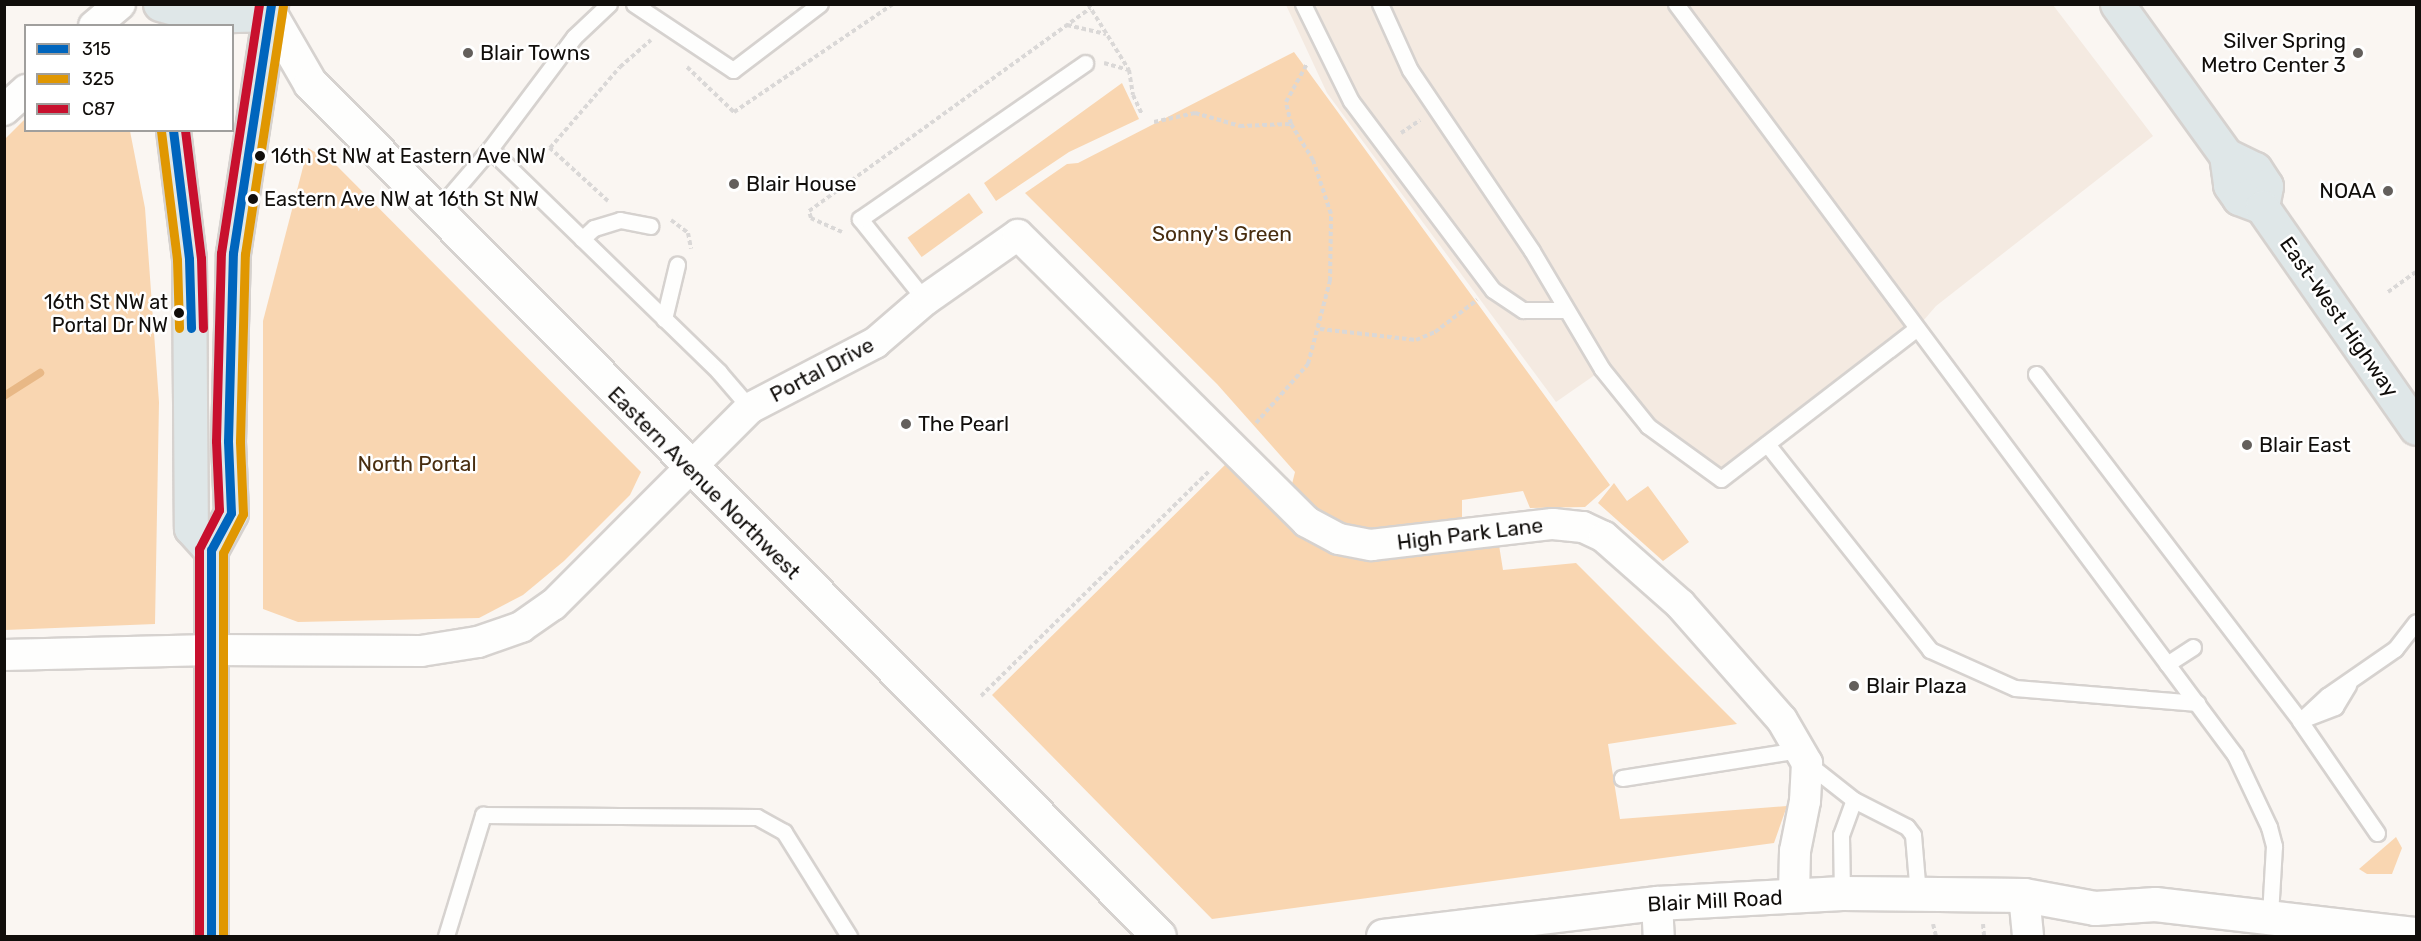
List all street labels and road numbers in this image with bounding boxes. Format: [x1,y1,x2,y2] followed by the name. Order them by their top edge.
[2274,232,2404,402] street label: East-West Highway
[766,332,878,408] street label: Portal Drive
[602,381,806,585] street label: Eastern Avenue Northwest
[1395,513,1545,555] street label: High Park Lane
[1647,885,1783,917] street label: Blair Mill Road

